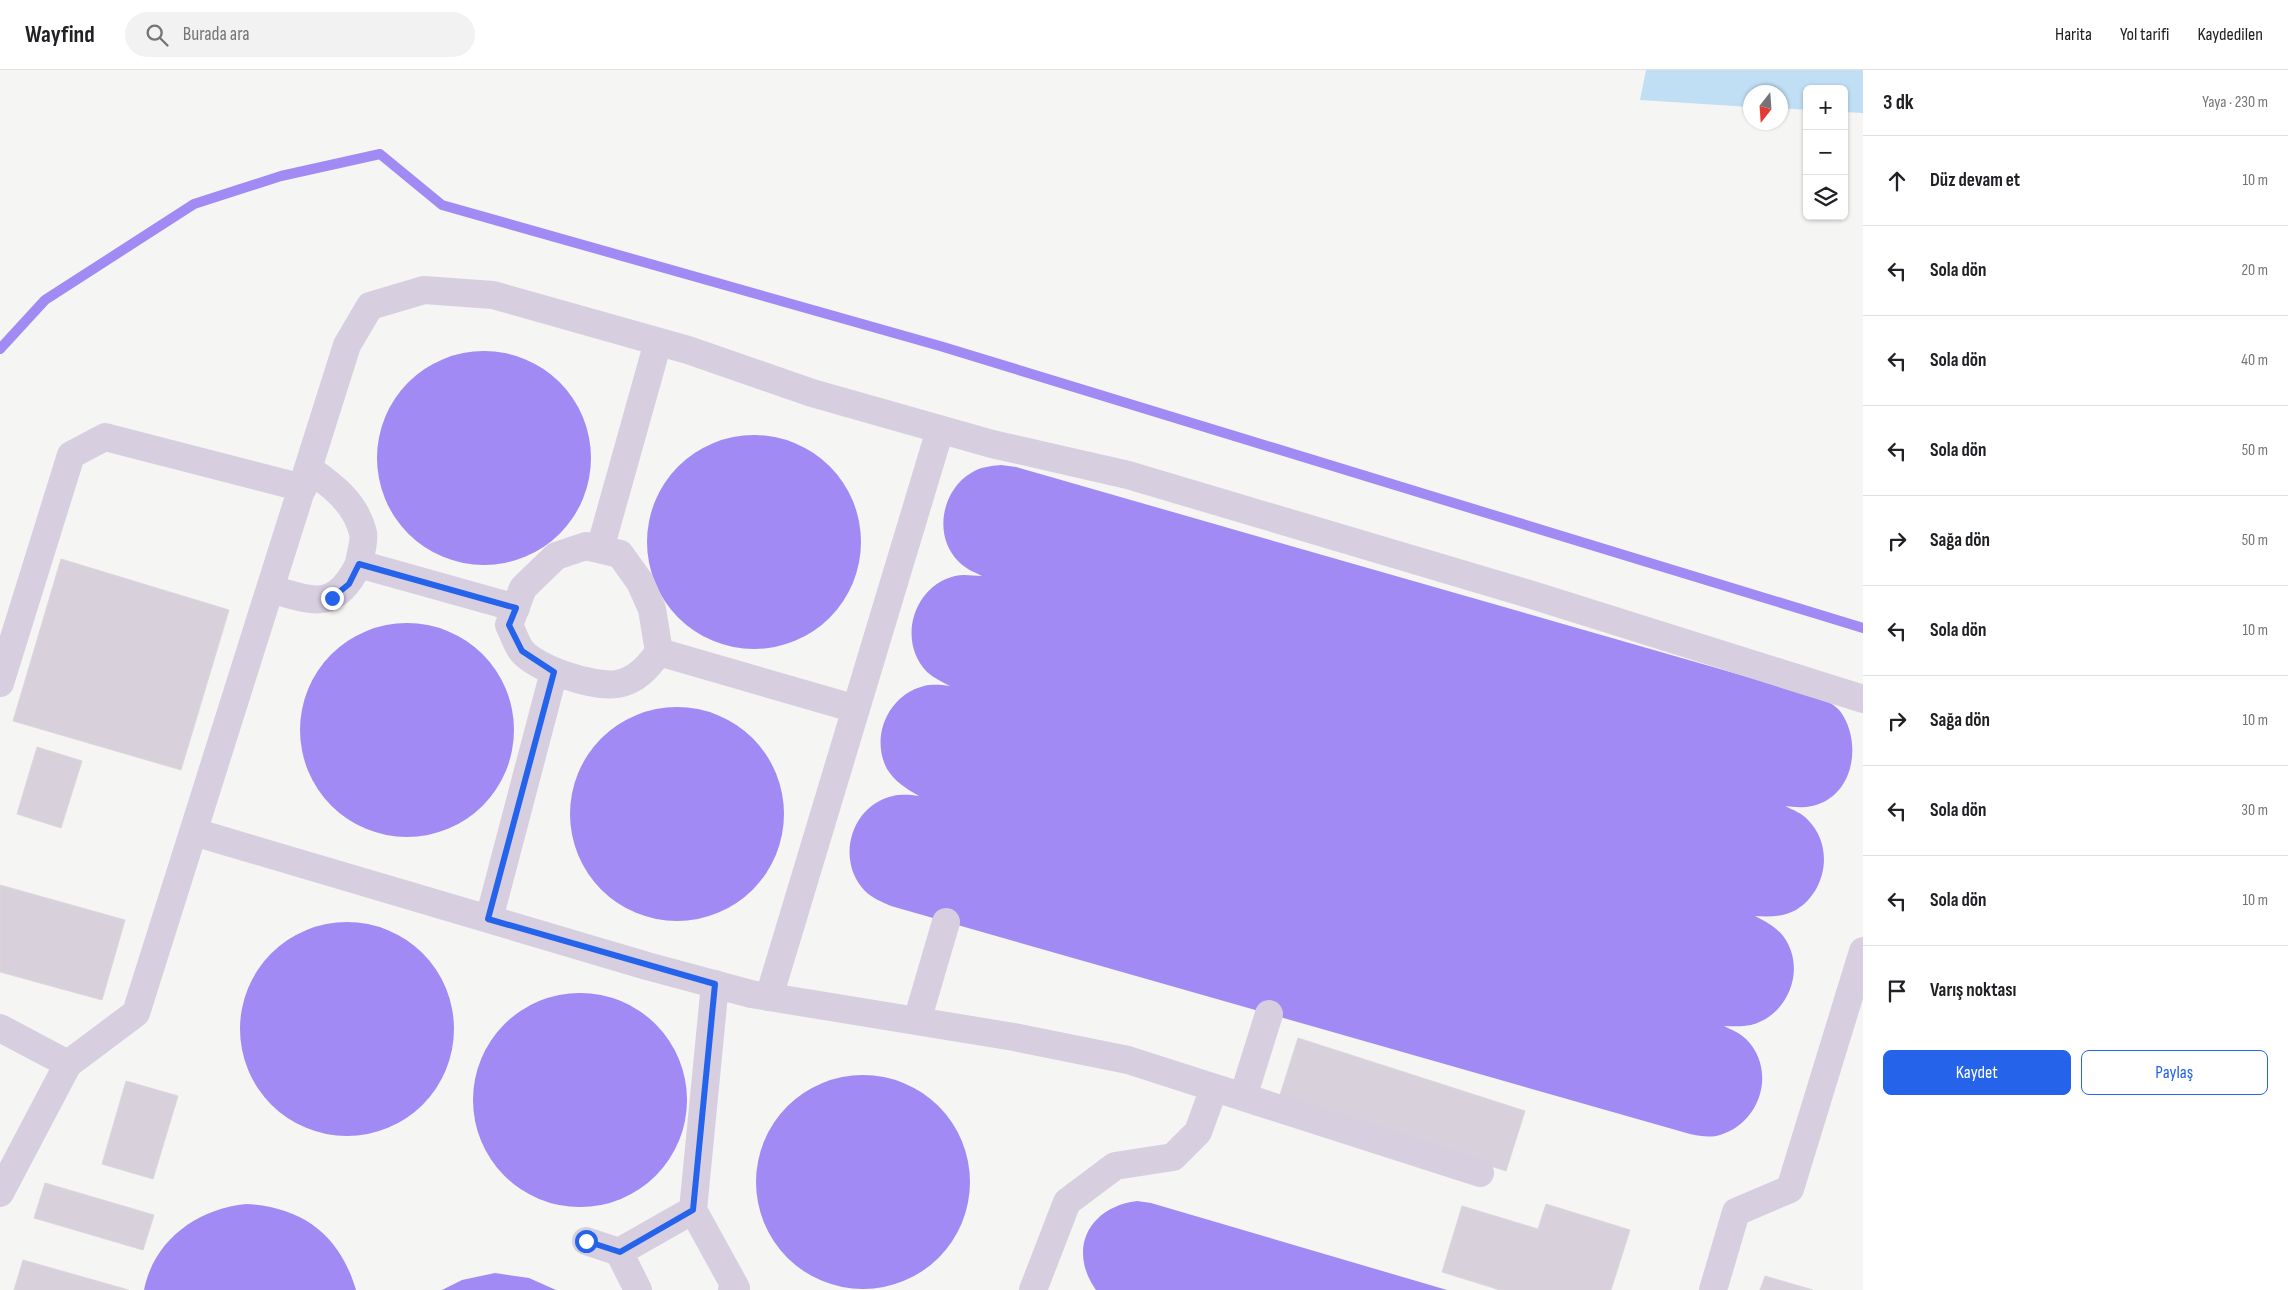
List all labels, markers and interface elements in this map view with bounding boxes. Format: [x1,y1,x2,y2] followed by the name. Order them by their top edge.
[125,12,475,57] search box
[25,20,95,49] text: Wayfind
[143,21,171,49] icon: search
[183,23,250,46] text: Burada ara
[2055,24,2092,45] text: Harita
[2120,24,2169,45] text: Yol tarifi
[2197,24,2263,45] text: Kaydedilen
[1743,85,1788,130] north arrow
[1803,85,1848,220] map controls
[1803,85,1848,130] button: +
[1883,90,1914,115] text: 3 dk
[2202,93,2268,112] text: Yaya · 230 m
[1803,130,1848,175] button: −
[1883,167,1911,195] icon: ahead
[1930,169,2020,192] text: Düz devam et
[2242,171,2268,190] text: 10 m
[1803,175,1848,220] button: layers
[1883,257,1911,285] icon: left
[1930,259,1986,282] text: Sola dön
[2241,261,2268,280] text: 20 m
[1883,347,1911,375] icon: left
[1930,349,1986,372] text: Sola dön
[2241,351,2268,370] text: 40 m
[1883,437,1911,465] icon: left
[1930,439,1986,462] text: Sola dön
[2242,441,2268,460] text: 50 m
[1883,527,1911,555] icon: right
[1930,529,1990,552] text: Sağa dön
[2242,531,2268,550] text: 50 m
[321,587,344,610] route end
[1883,617,1911,645] icon: left
[1930,619,1986,642] text: Sola dön
[2242,621,2268,640] text: 10 m
[1883,707,1911,735] icon: right
[1930,709,1990,732] text: Sağa dön
[2242,711,2268,730] text: 10 m
[1883,797,1911,825] icon: left
[1930,799,1986,822] text: Sola dön
[2241,801,2268,820] text: 30 m
[1883,887,1911,915] icon: left
[1930,889,1986,912] text: Sola dön
[2242,891,2268,910] text: 10 m
[1883,977,1911,1005] icon: arrive
[1930,979,2016,1002] text: Varış noktası
[1883,1050,2071,1095] button: Kaydet
[2081,1050,2268,1095] button: Paylaş
[575,1230,598,1253] route start

